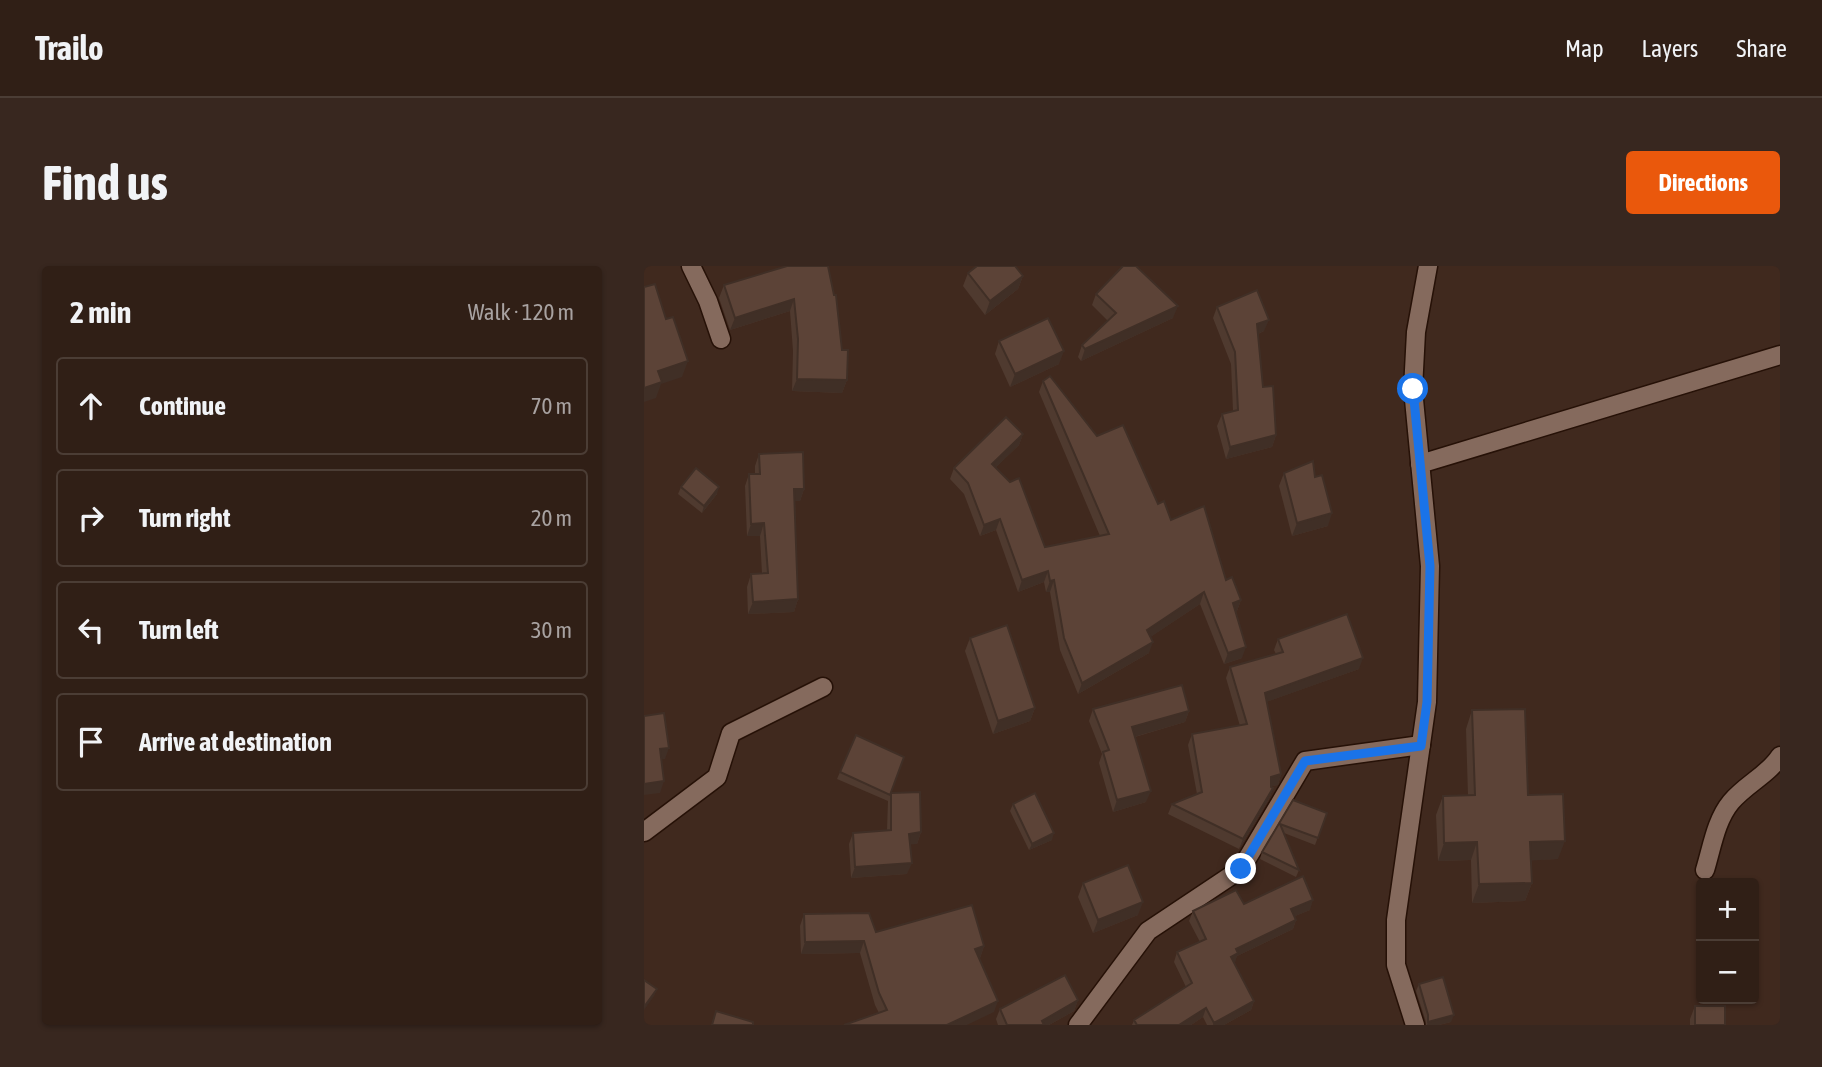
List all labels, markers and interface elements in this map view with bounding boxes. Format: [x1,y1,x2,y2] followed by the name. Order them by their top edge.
[35,29,103,67] text: Trailo
[1565,35,1604,62] text: Map
[1642,35,1698,62] text: Layers
[1736,35,1787,62] text: Share
[1626,151,1780,214] button: Directions
[42,154,168,210] text: Find us
[70,295,131,329] text: 2 min
[468,299,574,325] text: Walk · 120 m
[1397,373,1428,404] route start
[72,387,110,425] icon: ahead
[139,391,226,421] text: Continue
[531,393,572,419] text: 70 m
[72,499,110,537] icon: right
[139,503,230,533] text: Turn right
[531,505,572,531] text: 20 m
[72,611,110,649] icon: left
[139,615,219,645] text: Turn left
[531,617,572,643] text: 30 m
[72,723,110,761] icon: arrive
[139,727,332,757] text: Arrive at destination
[1225,853,1256,884] route end
[1696,878,1759,1004] map controls
[1696,878,1759,941] button: +
[1696,941,1759,1004] button: −

